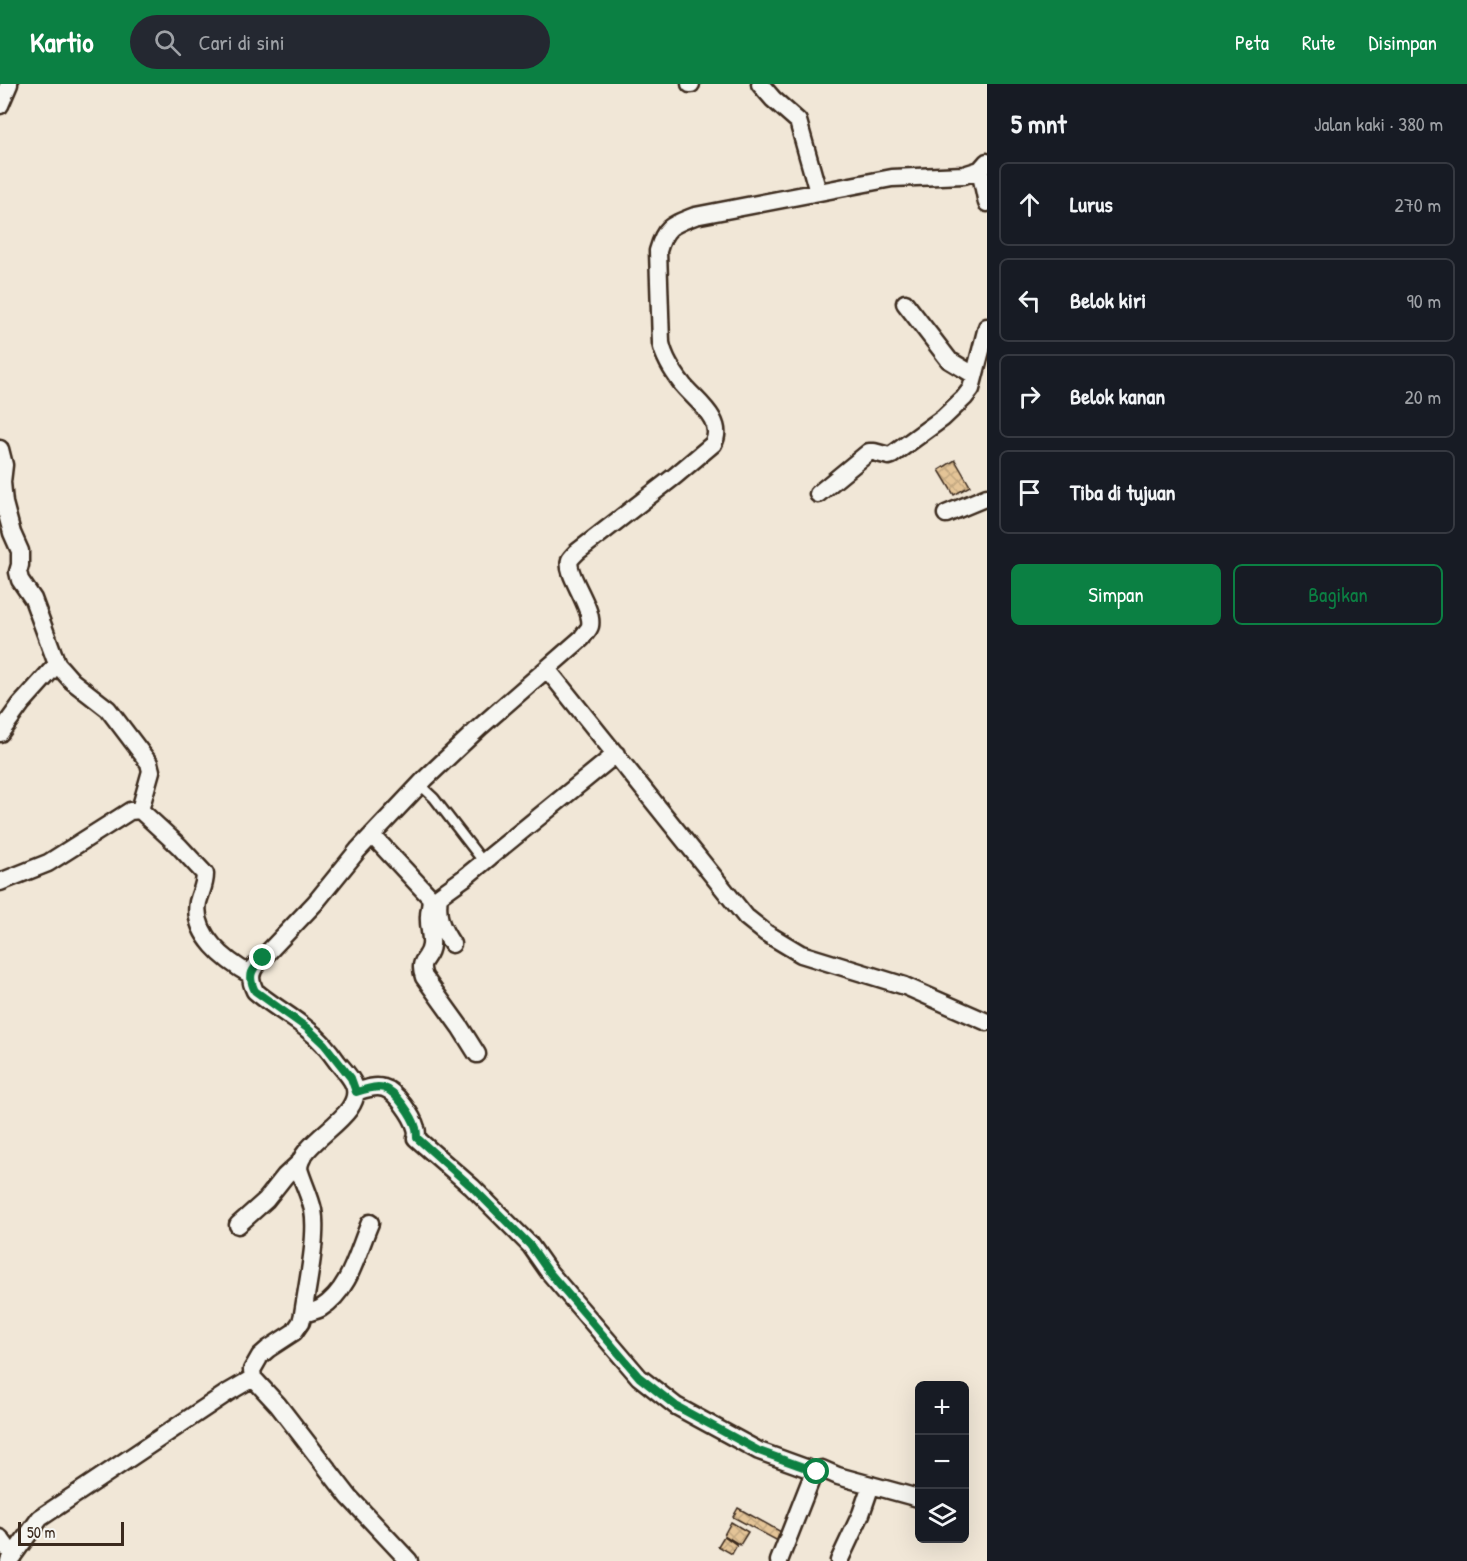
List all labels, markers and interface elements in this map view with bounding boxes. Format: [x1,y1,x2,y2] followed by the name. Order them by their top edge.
[130,15,550,69] search box
[30,23,94,61] text: Kartio
[151,26,184,59] icon: search
[199,27,285,57] text: Cari di sini
[1235,28,1269,57] text: Peta
[1302,28,1336,57] text: Rute
[1369,28,1437,57] text: Disimpan
[1011,106,1066,141] text: 5 mnt
[1314,110,1443,137] text: Jalan kaki · 380 m
[1013,188,1046,221] icon: ahead
[1070,189,1113,219] text: Lurus
[1395,191,1441,218] text: 270 m
[1013,284,1046,317] icon: left
[1070,285,1146,315] text: Belok kiri
[1407,287,1441,314] text: 90 m
[1013,380,1046,413] icon: right
[1070,381,1165,411] text: Belok kanan
[1404,383,1441,410] text: 20 m
[1013,476,1046,509] icon: arrive
[1070,477,1175,507] text: Tiba di tujuan
[1011,564,1221,625] button: Simpan
[1233,564,1443,625] button: Bagikan
[249,944,275,970] route end
[915,1381,969,1543] map controls
[915,1381,969,1435] button: +
[915,1435,969,1489] button: −
[803,1458,829,1484] route start
[915,1489,969,1543] button: layers
[18,1519,124,1546] scale bar
[27,1521,56,1543] text: 50 m

